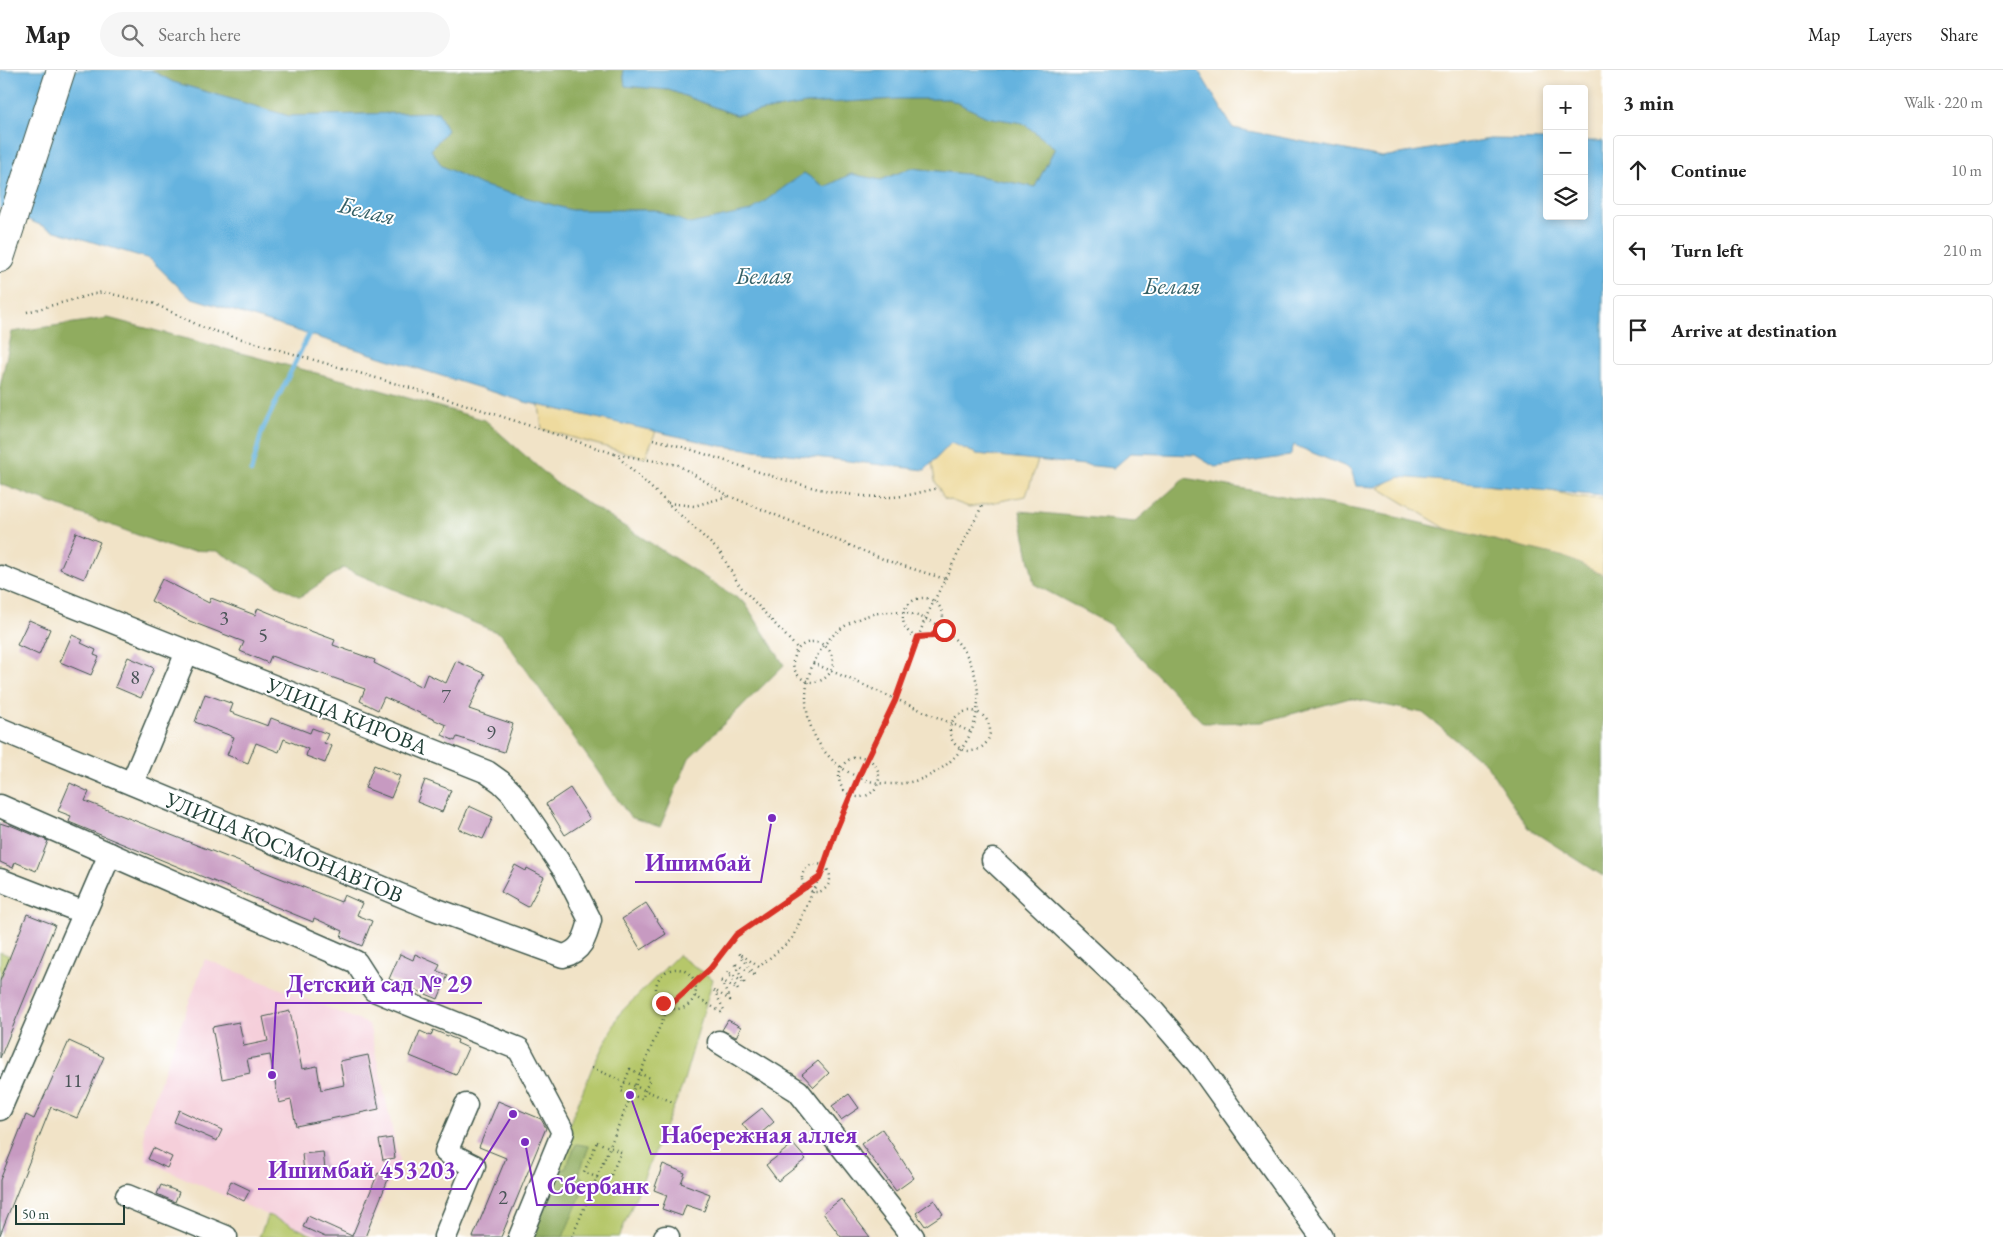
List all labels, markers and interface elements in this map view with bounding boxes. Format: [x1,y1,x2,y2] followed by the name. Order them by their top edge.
[100,12,450,57] search box
[25,19,70,50] text: Map
[118,21,146,49] icon: search
[158,22,241,47] text: Search here
[1808,23,1840,46] text: Map
[1868,23,1912,46] text: Layers
[1940,23,1978,46] text: Share
[1543,85,1588,220] map controls
[1543,85,1588,130] button: +
[1623,89,1674,116] text: 3 min
[1904,92,1983,113] text: Walk · 220 m
[1543,130,1588,175] button: −
[1624,156,1652,184] icon: ahead
[1671,158,1746,183] text: Continue
[1951,160,1982,181] text: 10 m
[1543,175,1588,220] button: layers
[335,188,398,232] water label: Белая
[1624,236,1652,264] icon: left
[1671,238,1743,263] text: Turn left
[1943,240,1982,261] text: 210 m
[734,259,793,291] water label: Белая
[1142,270,1201,301] water label: Белая
[1624,316,1652,344] icon: arrive
[1671,318,1837,343] text: Arrive at destination
[219,605,229,631] house number: 3
[933,619,956,642] route start
[258,622,268,648] house number: 5
[130,664,140,690] house number: 8
[261,670,433,762] street label: УЛИЦА КИРОВА
[441,683,451,709] house number: 7
[486,719,496,745] house number: 9
[160,784,408,909] street label: УЛИЦА КОСМОНАВТОВ
[635,843,761,882] callout: Ишимбай
[645,847,751,878] text: Ишимбай
[276,964,482,1003] callout: Детский сад № 29
[286,968,472,999] text: Детский сад № 29
[652,992,675,1015] route end
[63,1067,83,1093] house number: 11
[651,1115,867,1154] callout: Набережная аллея
[661,1119,857,1150] text: Набережная аллея
[258,1150,466,1189] callout: Ишимбай 453203
[268,1154,456,1185] text: Ишимбай 453203
[537,1166,659,1205] callout: Сбербанк
[547,1170,650,1201] text: Сбербанк
[498,1184,508,1210] house number: 2
[15,1202,125,1225] scale bar
[22,1205,49,1223] text: 50 m

